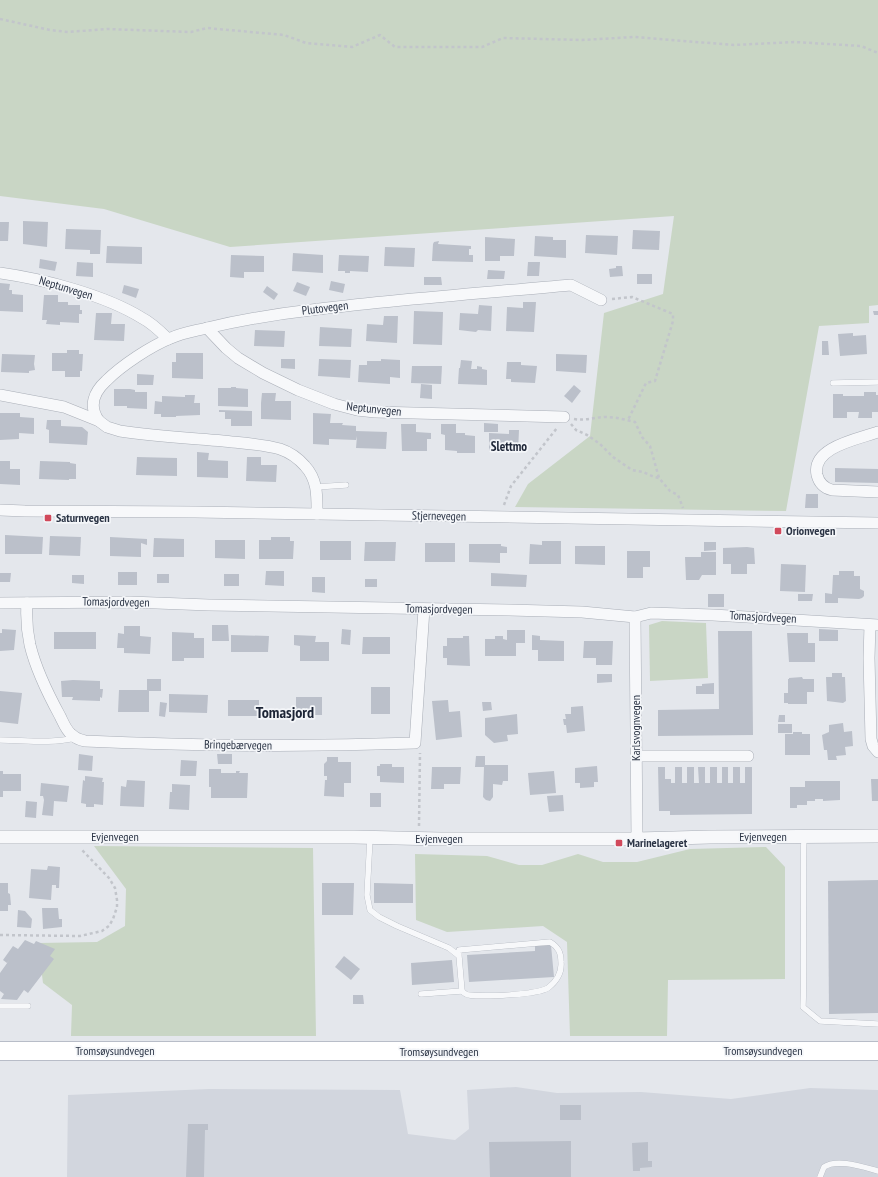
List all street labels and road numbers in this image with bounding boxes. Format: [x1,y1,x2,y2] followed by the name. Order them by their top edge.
[37,272,95,303] street label: Neptunvegen
[301,297,349,318] street label: Plutovegen
[346,398,402,419] street label: Neptunvegen
[412,508,466,523] street label: Stjernevegen
[82,593,150,610] street label: Tomasjordvegen
[405,600,473,617] street label: Tomasjordvegen
[729,607,797,626] street label: Tomasjordvegen
[628,695,643,761] street label: Karlsvognvegen
[204,736,272,753] street label: Bringebærvegen
[91,829,139,844] street label: Evjenvegen
[739,829,787,844] street label: Evjenvegen
[415,831,463,846] street label: Evjenvegen
[76,1043,154,1058] street label: Tromsøysundvegen
[724,1043,802,1058] street label: Tromsøysundvegen
[400,1044,478,1059] street label: Tromsøysundvegen

